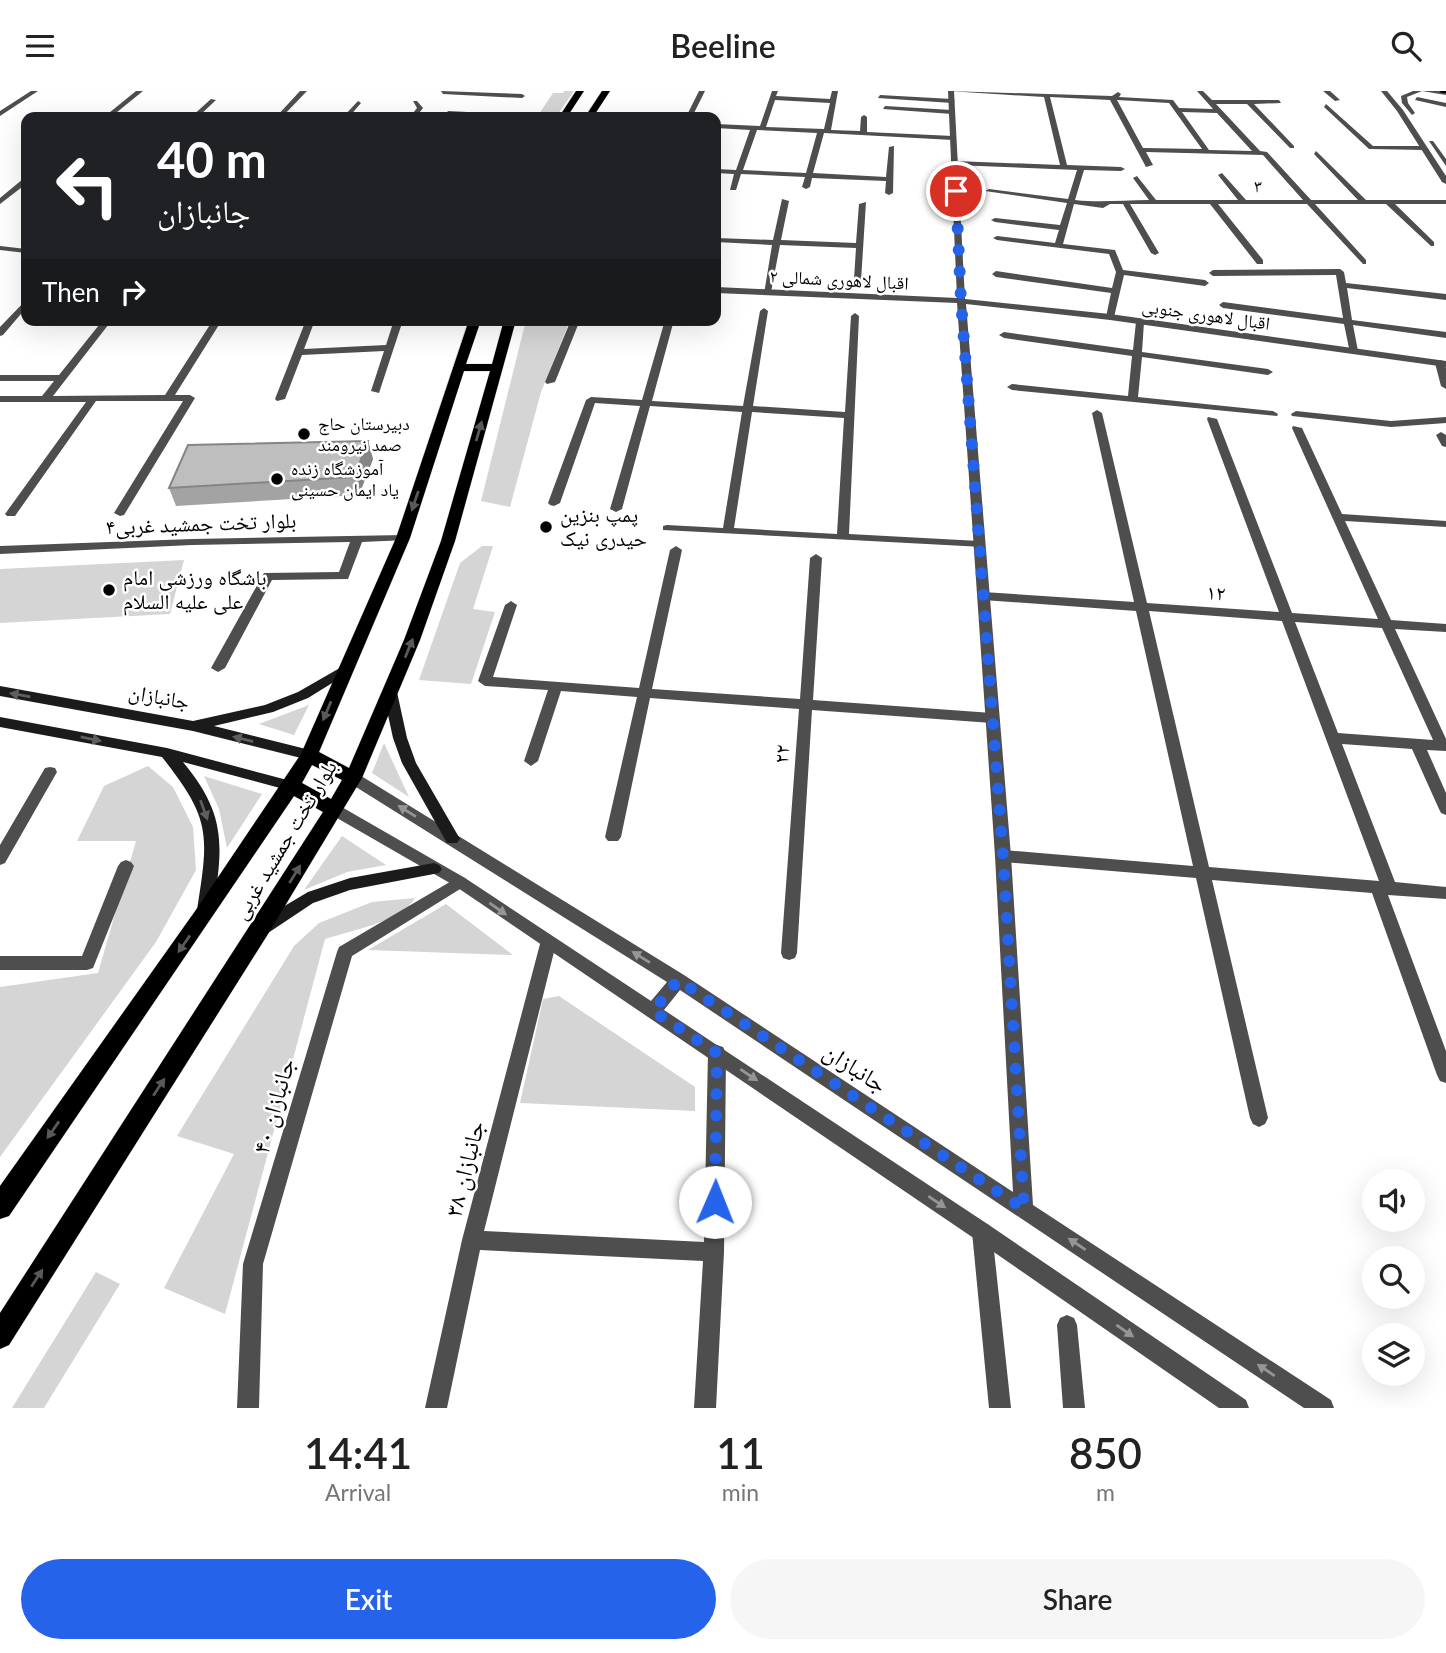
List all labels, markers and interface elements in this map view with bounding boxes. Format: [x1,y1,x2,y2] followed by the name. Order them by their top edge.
[670,26,776,65] text: Beeline
[21,27,59,65] icon: menu
[1387,27,1425,65] icon: search
[157,130,267,188] text: 40 m
[42,140,133,231] icon: left
[926,161,986,221] pin
[937,172,975,210] icon: arrive
[1254,174,1262,196] street label: ۳
[157,191,250,230] text: جانبازان
[769,264,909,295] street label: اقبال لاهوری شمالی ۲
[114,273,152,311] icon: right
[42,276,100,308] text: Then
[1141,294,1272,335] street label: اقبال لاهوری جنوبی
[318,412,410,455] place label: دبیرستان حاج صمد نیرومند
[474,420,485,442] one-way arrow
[296,426,312,442] marker: دبیرستان حاج صمد نیرومند
[291,457,399,501] place label: آموزشگاه زنده یاد ایمان حسینی
[269,471,285,487] marker: آموزشگاه زنده یاد ایمان حسینی
[409,491,420,512] one-way arrow
[560,501,647,551] place label: پمپ بنزین حیدری نیک
[105,507,297,540] street label: بلوار تخت جمشید غربی۴
[538,519,554,535] marker: پمپ بنزین حیدری نیک
[123,564,267,616] place label: باشگاه ورزشی امام علی علیه السلام
[1206,578,1226,605] street label: ۱۲
[101,582,117,598] marker: باشگاه ورزشی امام علی علیه السلام
[403,637,414,658] one-way arrow
[127,678,192,714] street label: جانبازان
[9,689,31,700] one-way arrow
[322,701,333,722] one-way arrow
[232,733,254,744] one-way arrow
[80,734,102,745] one-way arrow
[767,744,794,764] street label: ۲۲
[226,755,343,924] street label: بلوار تخت جمشید غربی
[199,799,210,820] one-way arrow
[397,804,416,817] one-way arrow
[288,865,301,884] one-way arrow
[489,902,507,916] one-way arrow
[177,935,191,953] one-way arrow
[632,951,651,964] one-way arrow
[818,1036,893,1099] street label: جانبازان
[245,1055,301,1157] street label: ۴۰ جانبازان
[739,1068,759,1081] one-way arrow
[153,1077,166,1097] one-way arrow
[438,1118,490,1220] street label: ۳۸ جانبازان
[46,1121,60,1139] one-way arrow
[678,1165,752,1239] position arrow
[1362,1169,1425,1386] map controls
[1362,1169,1425,1232] button: sound
[928,1195,947,1208] one-way arrow
[1067,1238,1086,1251] one-way arrow
[1362,1246,1425,1309] button: search
[30,1269,43,1288] one-way arrow
[1362,1323,1425,1386] button: layers
[1116,1324,1134,1338] one-way arrow
[1257,1363,1275,1377] one-way arrow
[304,1428,412,1478] text: 14:41
[716,1428,765,1478] text: 11
[1069,1428,1142,1478] text: 850
[325,1478,391,1506] text: Arrival
[722,1478,759,1506] text: min
[1096,1478,1115,1506] text: m
[21,1559,716,1639] button: Exit
[730,1559,1425,1639] button: Share

